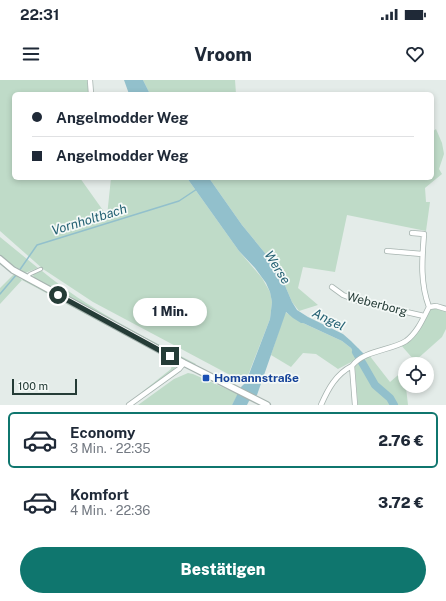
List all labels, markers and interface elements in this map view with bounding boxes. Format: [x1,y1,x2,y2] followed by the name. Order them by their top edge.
[20,6,60,23] text: 22:31
[20,43,42,65] icon: menu
[404,43,426,65] icon: heart
[194,44,252,65] text: Vroom
[56,109,188,126] text: Angelmodder Weg
[56,147,188,164] text: Angelmodder Weg
[50,201,129,238] water label: Vornholtbach
[262,248,294,287] water label: Werse
[49,286,67,304] route start
[345,289,409,319] street label: Weberborg
[133,298,207,326] callout: 1 Min.
[152,304,188,319] text: 1 Min.
[310,305,348,334] water label: Angel
[161,347,179,365] route end
[398,357,434,393] map controls
[398,357,434,393] button: locate
[214,371,299,385] place label: Homannstraße
[201,373,211,383] marker: Homannstraße
[12,377,77,396] scale bar
[18,380,48,392] text: 100 m
[22,422,58,458] icon: car
[70,424,135,441] text: Economy
[378,432,424,449] text: 2.76 €
[70,441,151,456] text: 3 Min. · 22:35
[22,484,58,520] icon: car
[70,486,129,503] text: Komfort
[378,494,424,511] text: 3.72 €
[70,503,150,518] text: 4 Min. · 22:36
[20,547,426,593] button: Bestätigen

